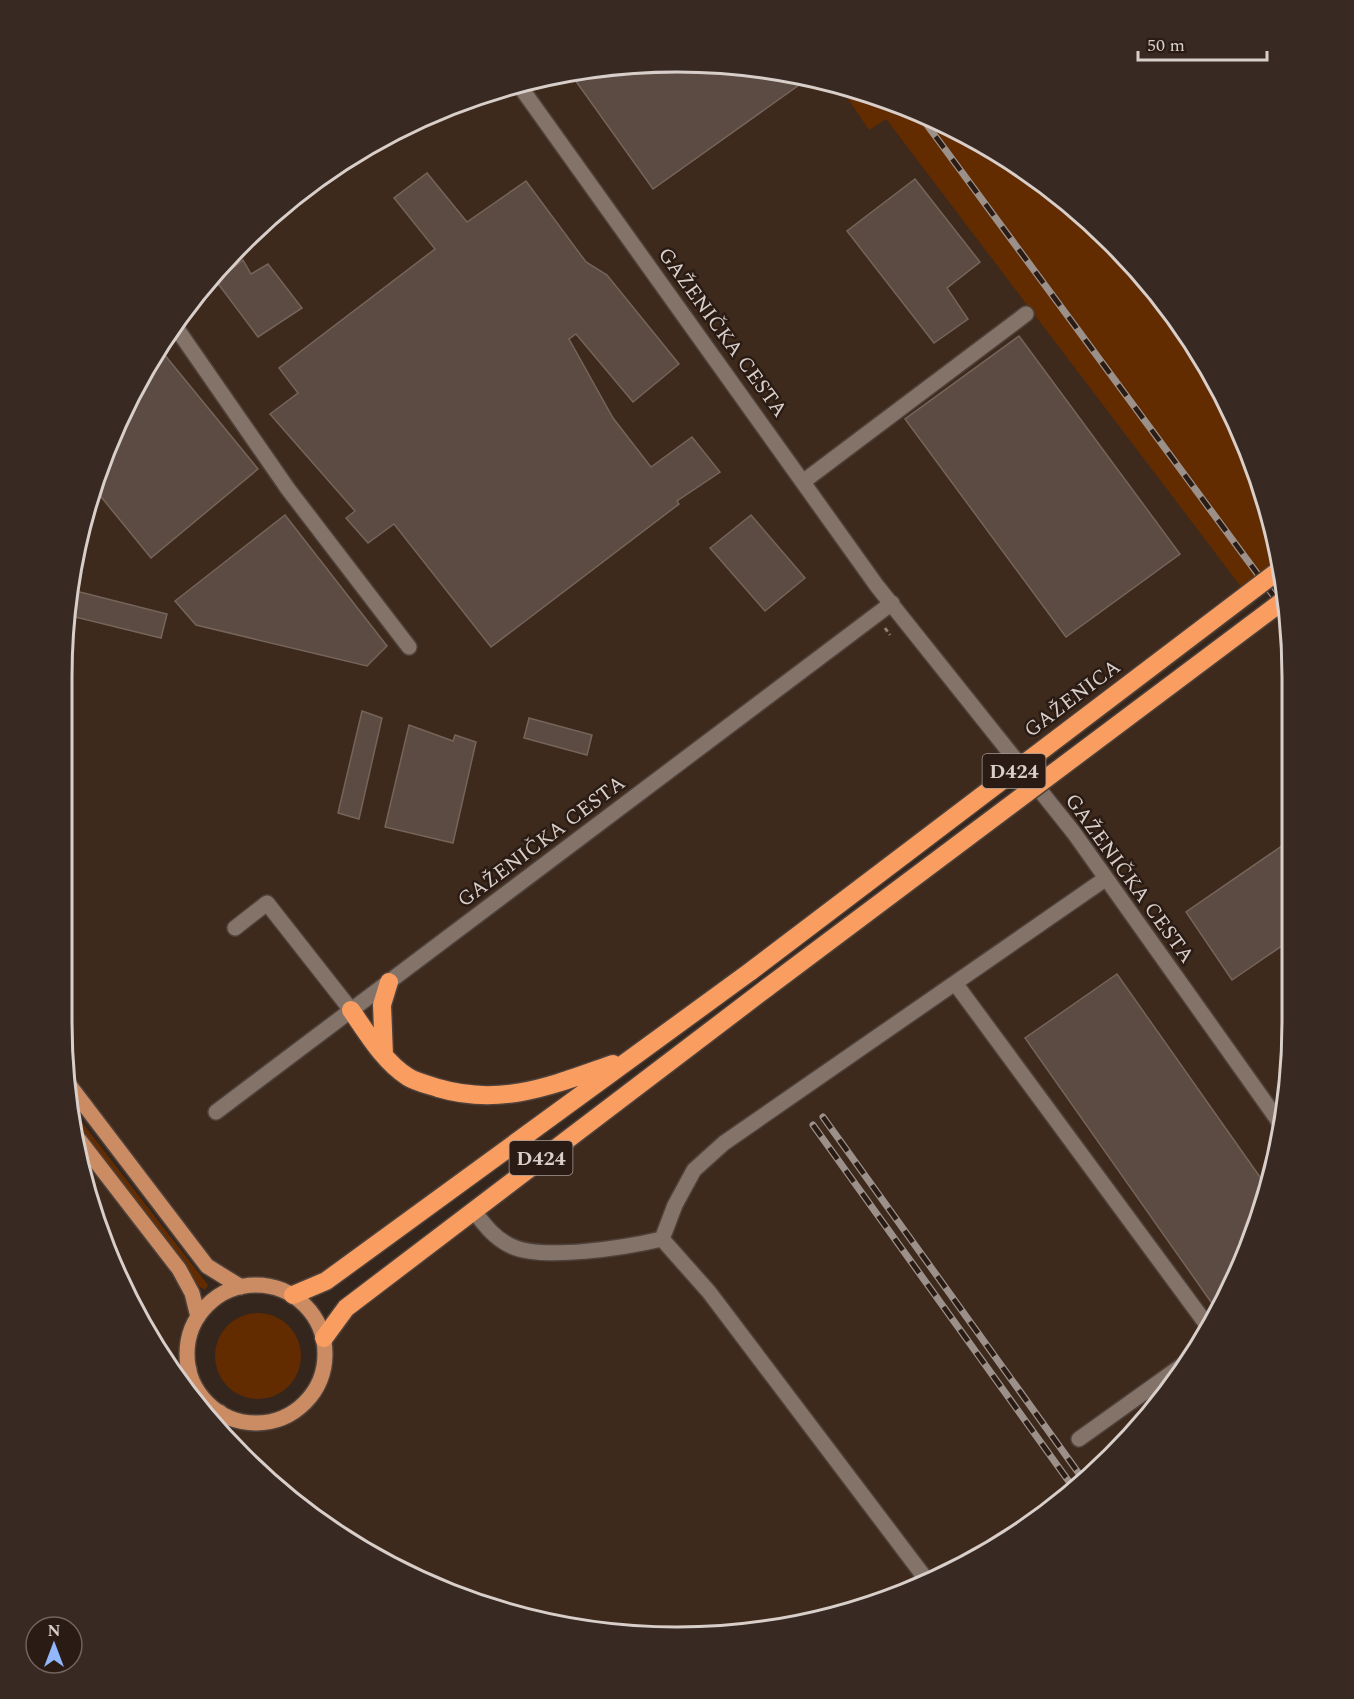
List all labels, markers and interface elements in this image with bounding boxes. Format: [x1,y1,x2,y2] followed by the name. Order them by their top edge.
[1138,24,1267,62] scale bar
[1147,32,1185,59] text: 50 m
[649,241,795,425] street label: GAŽENIČKA CESTA
[1017,652,1128,746] street label: GAŽENICA
[982,754,1046,788] road number: D424
[451,768,633,916] street label: GAŽENIČKA CESTA
[1056,787,1202,971] street label: GAŽENIČKA CESTA
[510,1141,572,1175] road number: D424
[24,1615,84,1675] north arrow
[47,1619,61,1643] text: N

